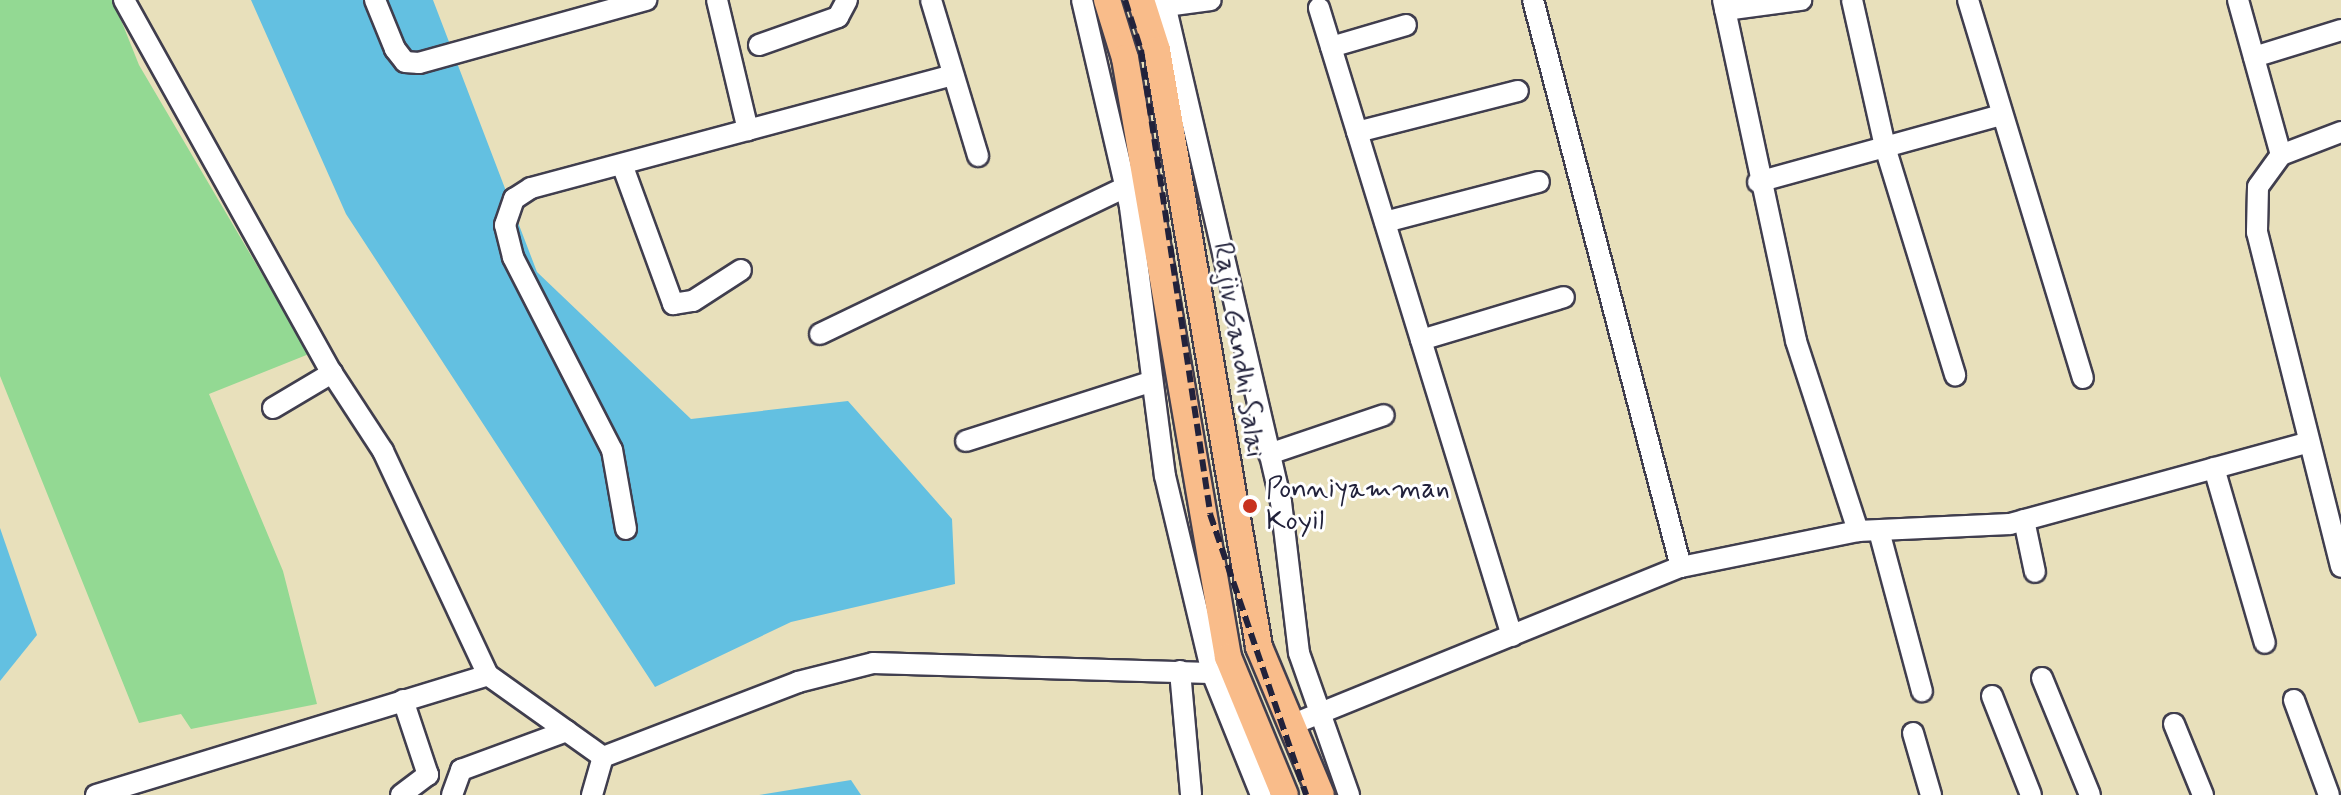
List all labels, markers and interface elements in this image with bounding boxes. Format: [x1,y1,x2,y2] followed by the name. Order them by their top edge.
[1205,241,1271,459] street label: Rajiv Gandhi Salai
[1266,473,1450,539] place label: Ponniyamman Koyil
[1241,497,1259,515] marker: Ponniyamman Koyil

